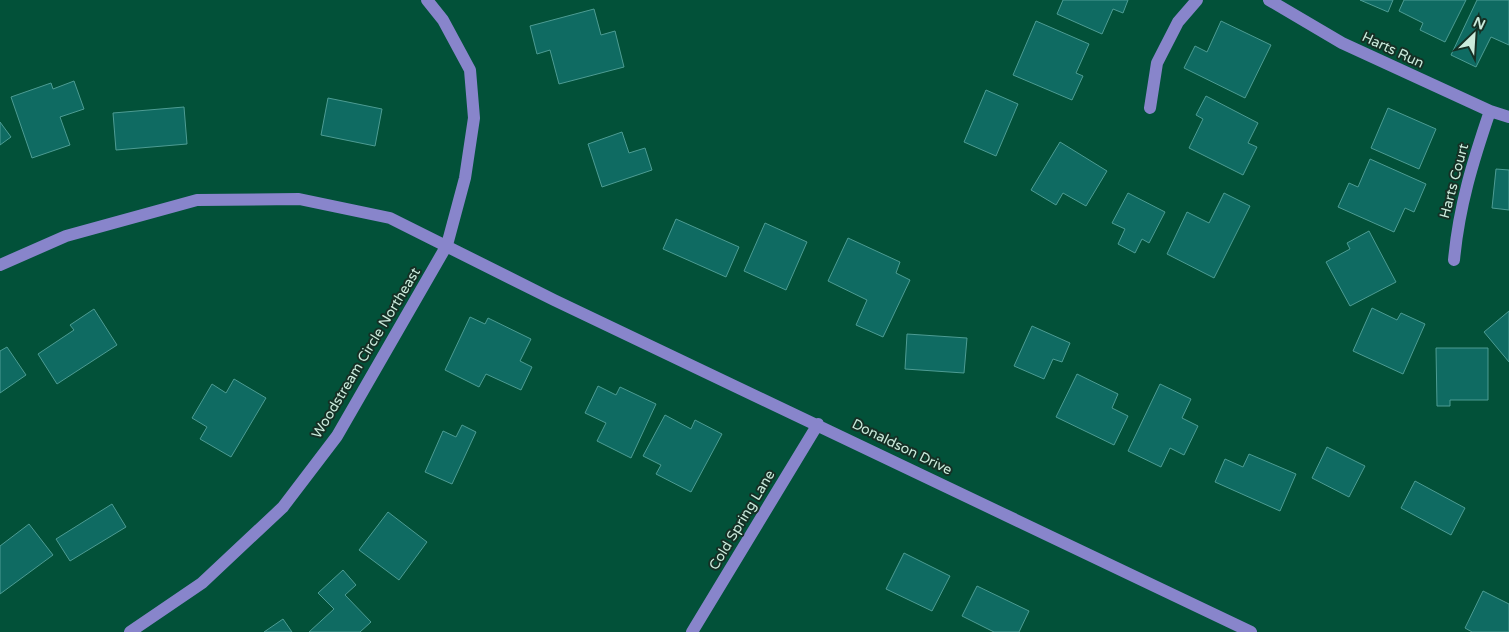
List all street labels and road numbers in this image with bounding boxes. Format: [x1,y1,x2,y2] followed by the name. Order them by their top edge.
[1359,28,1427,72] street label: Harts Run
[1436,141,1472,220] street label: Harts Court
[308,264,424,442] street label: Woodstream Circle Northeast
[849,415,955,479] street label: Donaldson Drive
[705,467,779,573] street label: Cold Spring Lane

